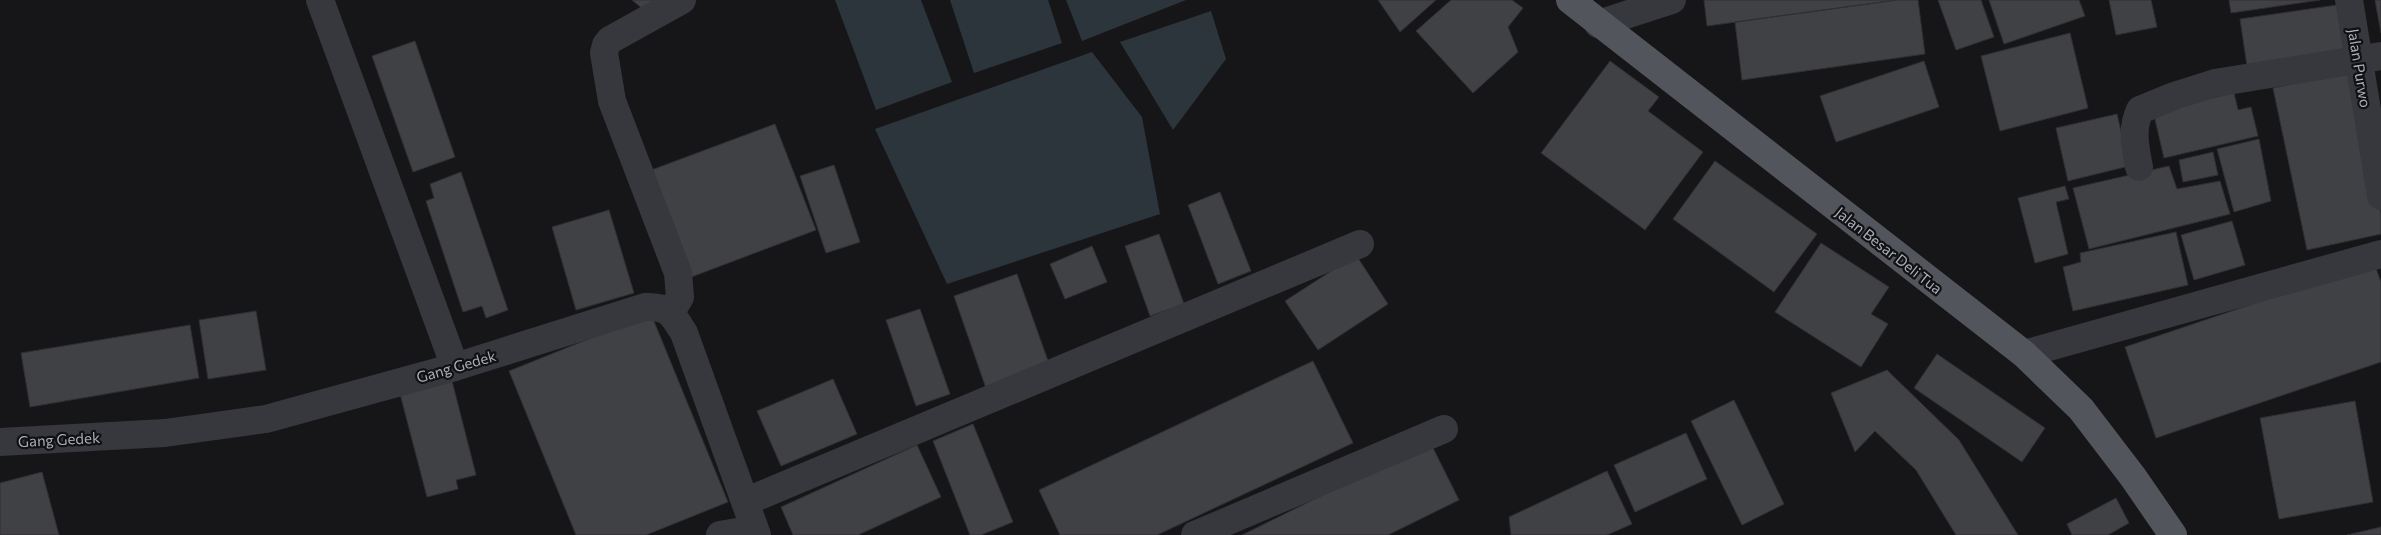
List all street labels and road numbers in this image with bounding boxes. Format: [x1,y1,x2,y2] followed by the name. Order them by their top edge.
[2345,27,2375,109] street label: Jalan Purwo
[1832,203,1946,297] street label: Jalan Besar Deli Tua
[414,346,498,386] street label: Gang Gedek
[18,428,100,450] street label: Gang Gedek

